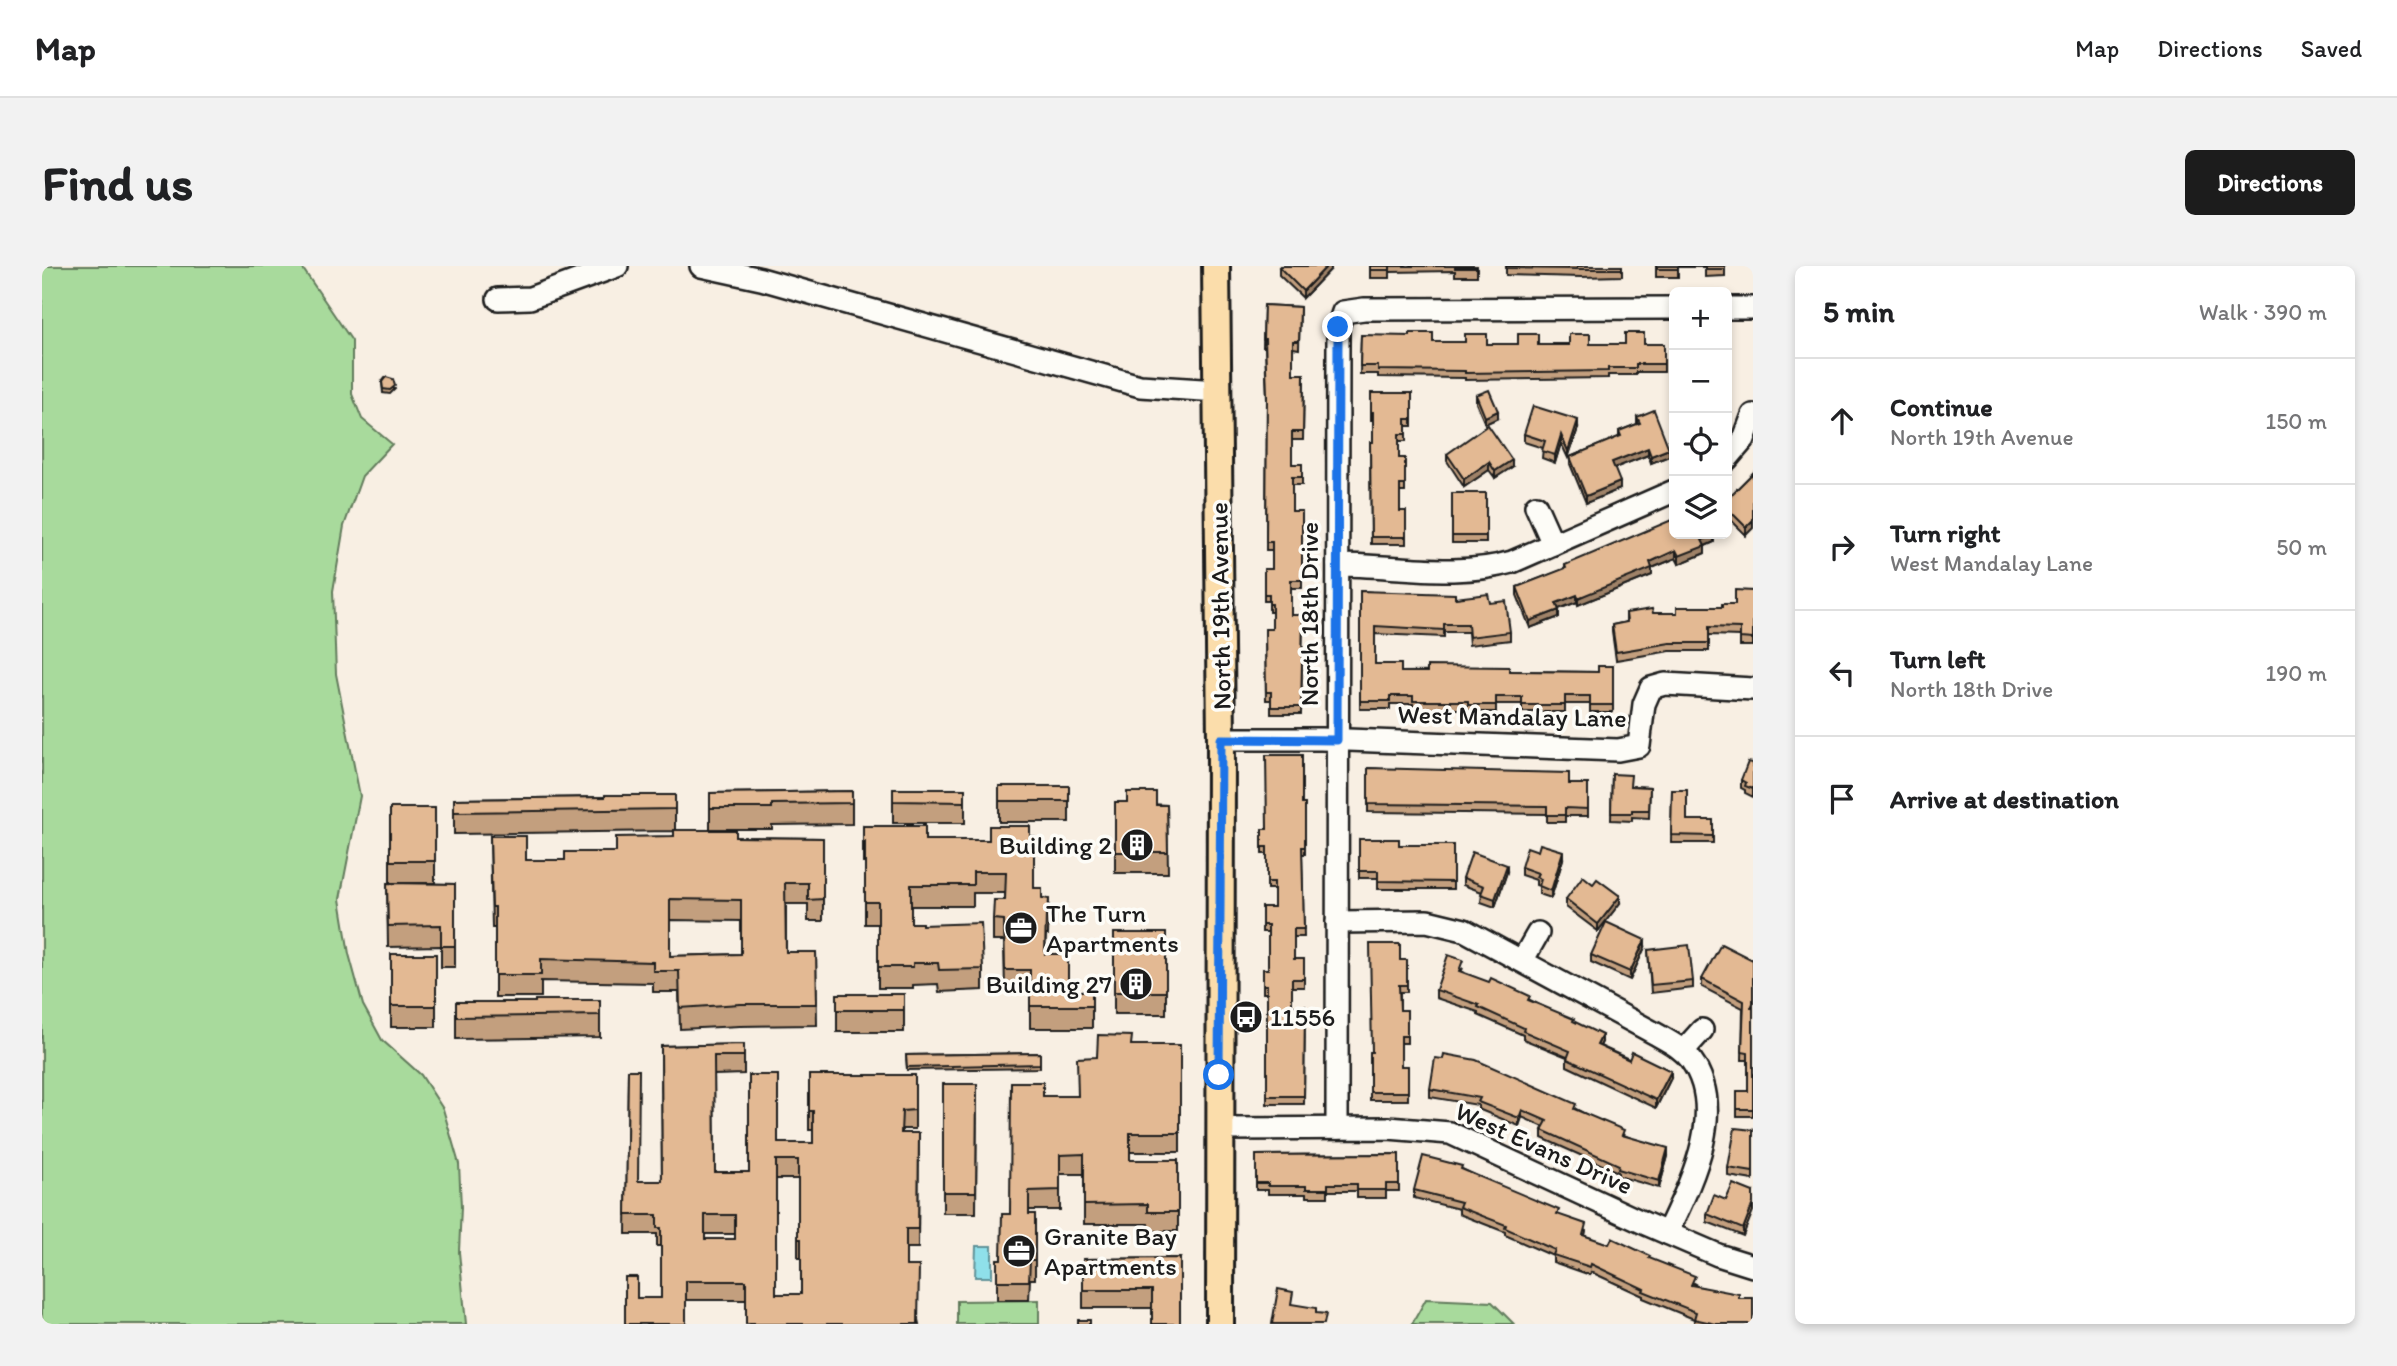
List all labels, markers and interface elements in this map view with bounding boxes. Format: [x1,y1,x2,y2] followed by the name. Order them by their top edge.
[35,29,96,68] text: Map
[2075,34,2119,63] text: Map
[2157,34,2263,63] text: Directions
[2301,34,2362,63] text: Saved
[2185,150,2355,215] button: Directions
[42,153,193,212] text: Find us
[1669,287,1732,539] map controls
[1669,287,1732,350] button: +
[1823,293,1894,330] text: 5 min
[2199,298,2327,326] text: Walk · 390 m
[1322,311,1353,342] route end
[1669,350,1732,413] button: −
[1890,391,1993,423] text: Continue
[1823,402,1861,440] icon: ahead
[2266,407,2327,435] text: 150 m
[1669,413,1732,476] button: locate
[1890,423,2074,451] text: North 19th Avenue
[1669,476,1732,539] button: layers
[1202,502,1238,710] street label: North 19th Avenue
[1890,517,2001,549] text: Turn right
[1293,522,1325,706] street label: North 18th Drive
[1823,528,1861,566] icon: right
[2276,533,2327,561] text: 50 m
[1890,549,2093,577] text: West Mandalay Lane
[1890,643,1986,675] text: Turn left
[1823,654,1861,692] icon: left
[2266,659,2327,687] text: 190 m
[1890,675,2053,703] text: North 18th Drive
[1397,698,1627,734] street label: West Mandalay Lane
[1823,780,1861,818] icon: arrive
[1890,783,2119,815] text: Arrive at destination
[1118,826,1156,864] building icon: Building 2
[999,829,1112,861] place label: Building 2
[1046,897,1179,959] place label: The Turn Apartments
[1002,909,1040,947] office icon: The Turn Apartments
[1117,965,1155,1003] building icon: Building 27
[986,968,1112,1000] place label: Building 27
[1227,998,1265,1036] bus stop icon: 11556
[1270,1001,1335,1033] place label: 11556
[1203,1059,1234,1090] route start
[1450,1095,1638,1201] street label: West Evans Drive
[1044,1220,1177,1282] place label: Granite Bay Apartments
[1000,1232,1038,1270] office icon: Granite Bay Apartments

